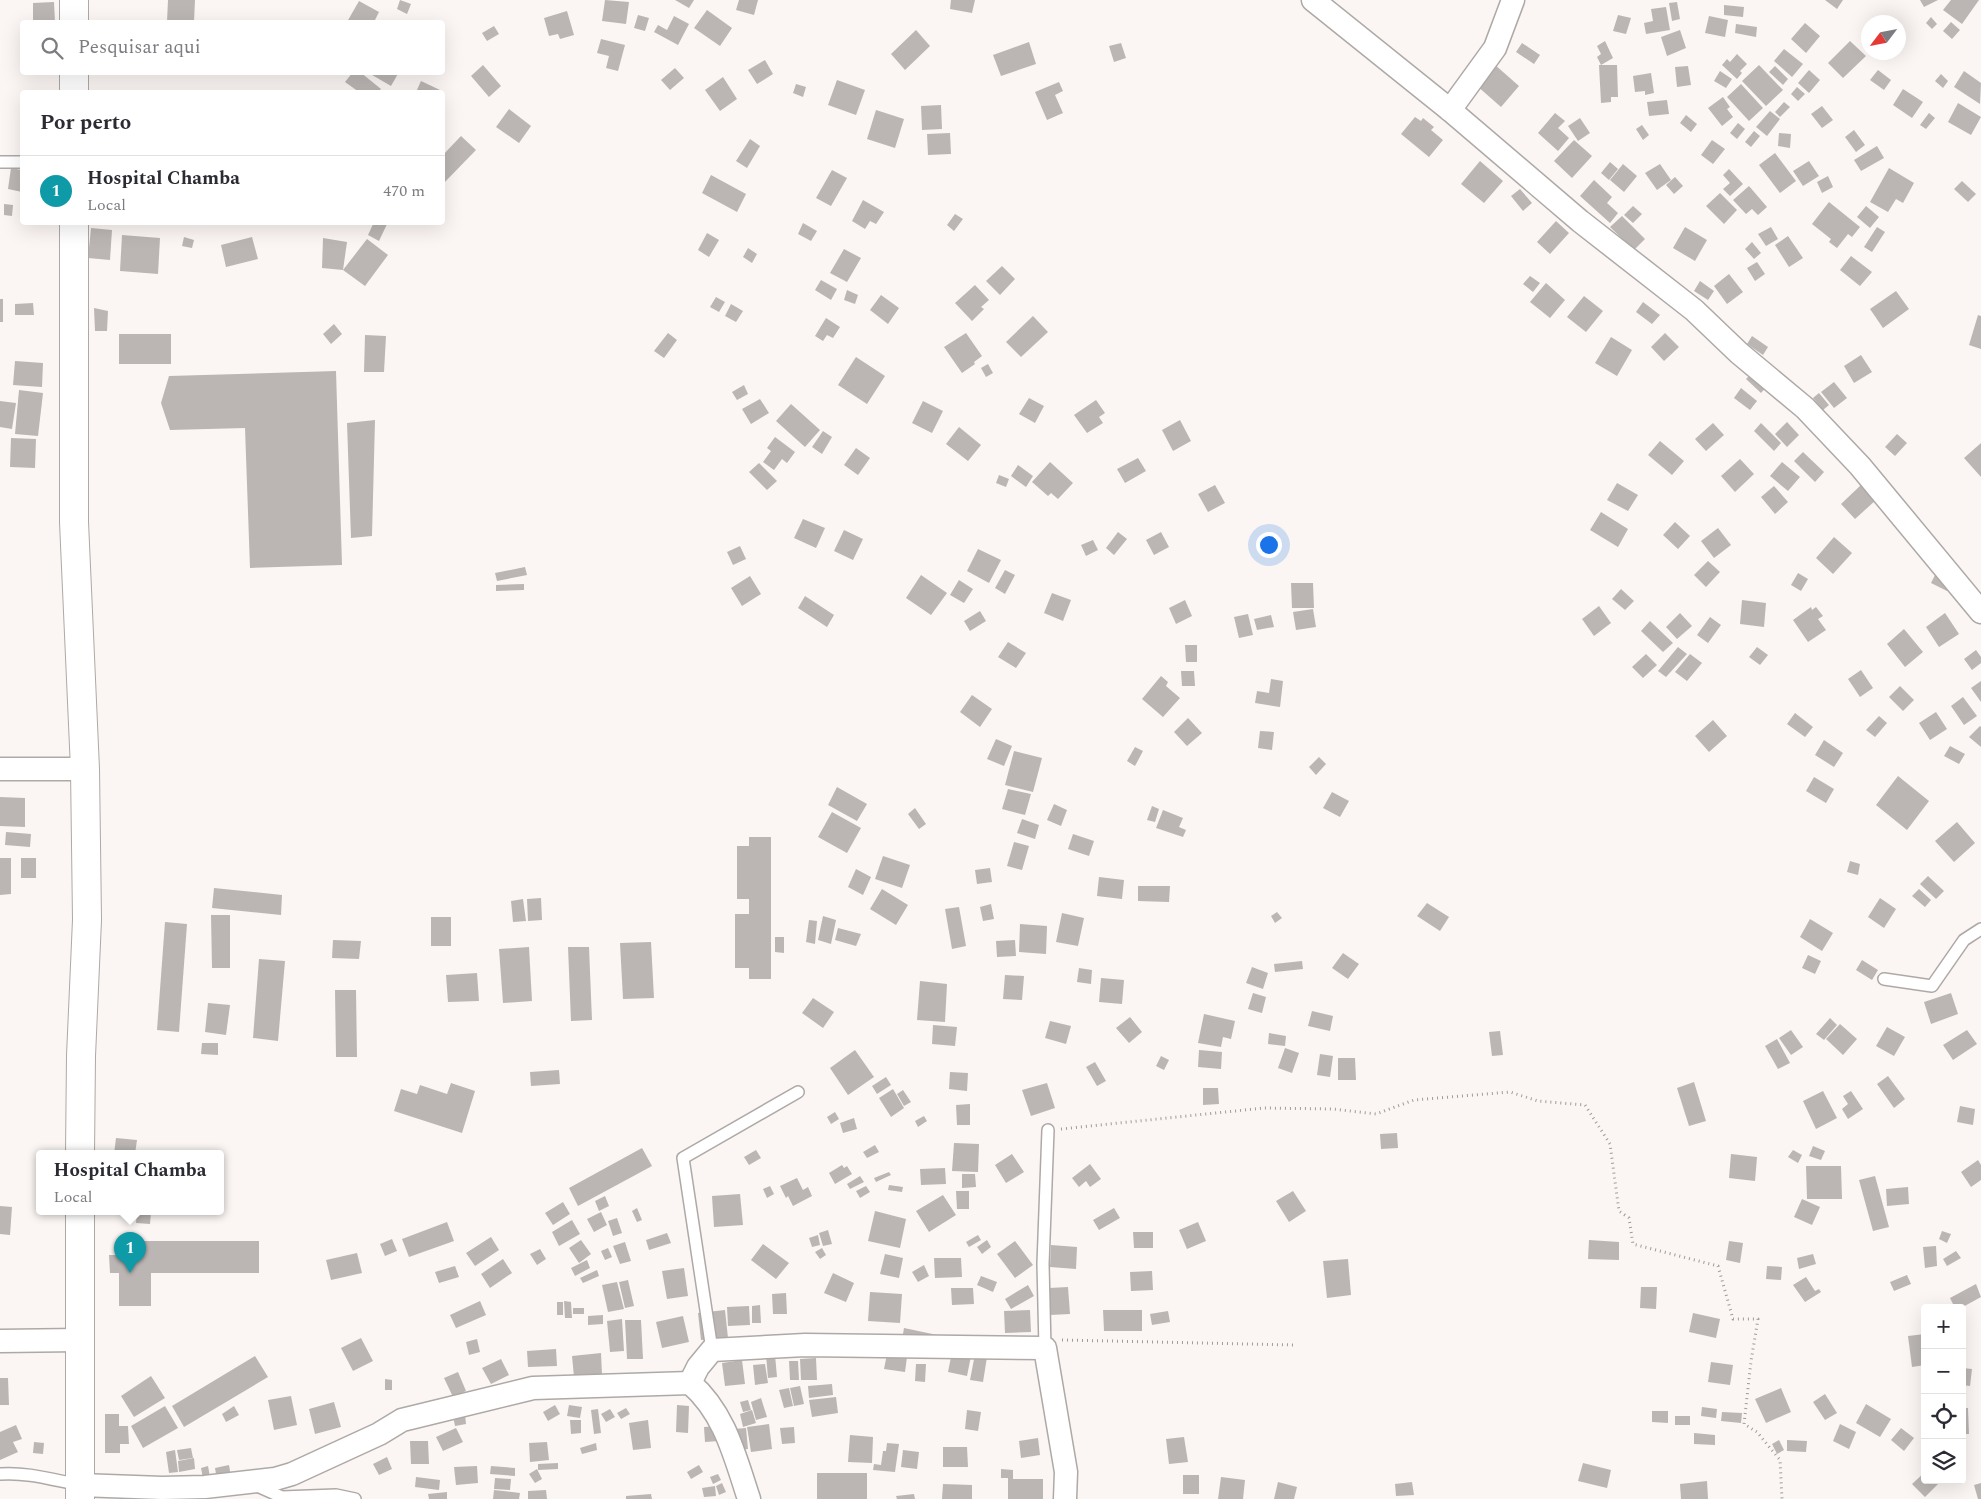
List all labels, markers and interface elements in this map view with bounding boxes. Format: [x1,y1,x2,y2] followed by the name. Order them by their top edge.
[1861,15,1906,60] north arrow
[20,20,445,75] search box
[78,33,201,62] text: Pesquisar aqui
[38,34,66,62] icon: search
[40,107,131,139] text: Por perto
[87,164,240,193] text: Hospital Chamba
[52,179,60,203] text: 1
[383,179,425,203] text: 470 m
[87,193,126,217] text: Local
[1256,532,1282,558] your location
[36,1150,224,1215] popup
[54,1156,206,1185] text: Hospital Chamba
[54,1185,92,1209] text: Local
[114,1232,146,1273] pin: 1
[1921,1304,1966,1484] map controls
[1921,1304,1966,1349] button: +
[1921,1349,1966,1394] button: −
[1921,1394,1966,1439] button: locate
[1921,1439,1966,1484] button: layers

